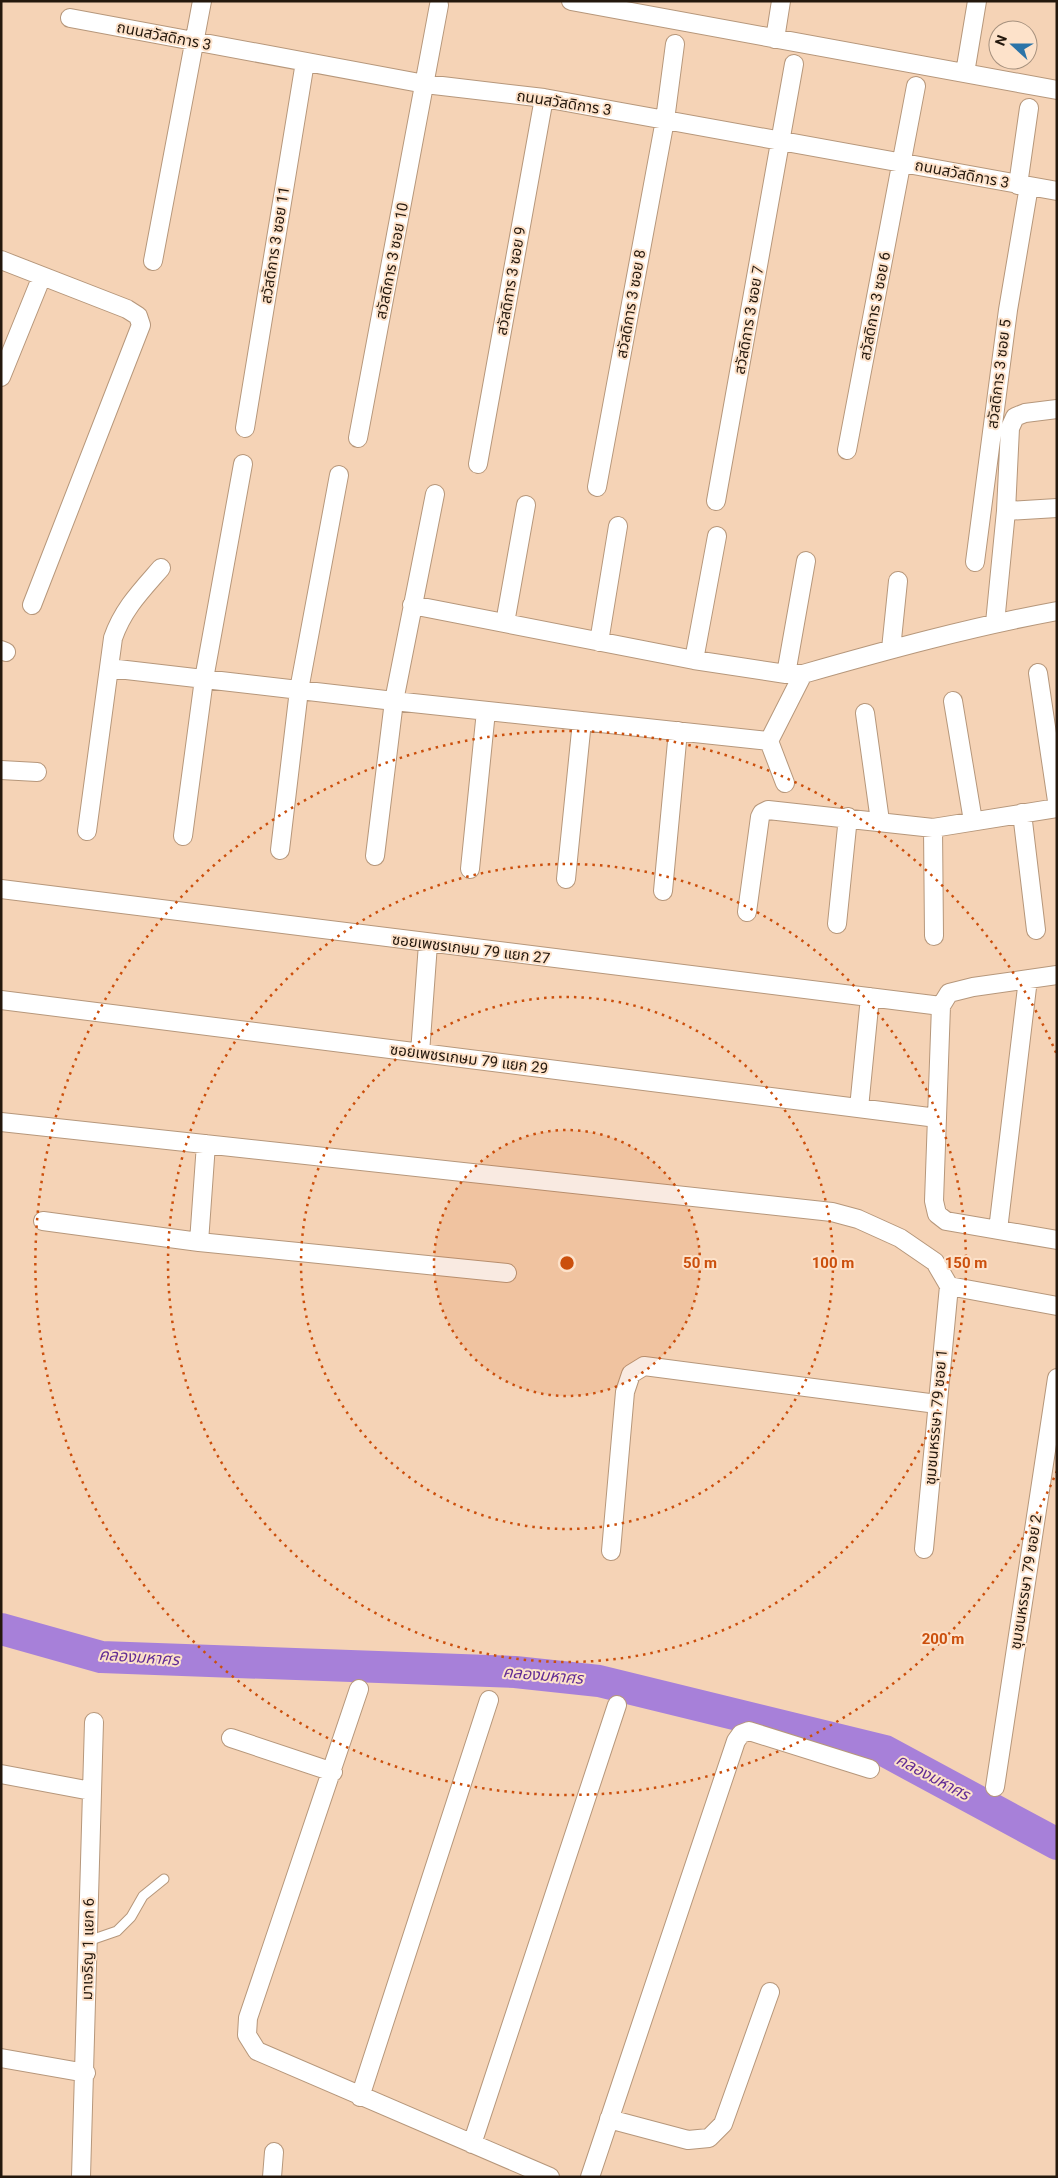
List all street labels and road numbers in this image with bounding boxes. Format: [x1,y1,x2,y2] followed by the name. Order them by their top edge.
[115,18,213,54] street label: ถนนสวัสดิการ 3
[515,87,613,119] street label: ถนนสวัสดิการ 3
[913,156,1011,192] street label: ถนนสวัสดิการ 3
[257,185,293,305] street label: สวัสดิการ 3 ซอย 11
[372,201,412,321] street label: สวัสดิการ 3 ซอย 10
[493,225,529,337] street label: สวัสดิการ 3 ซอย 9
[613,248,649,360] street label: สวัสดิการ 3 ซอย 8
[856,250,894,362] street label: สวัสดิการ 3 ซอย 6
[731,264,767,376] street label: สวัสดิการ 3 ซอย 7
[983,318,1015,430] street label: สวัสดิการ 3 ซอย 5
[391,930,551,968] street label: ซอยเพชรเกษม 79 แยก 27
[389,1040,549,1078] street label: ซอยเพชรเกษม 79 แยก 29
[921,1348,951,1486] street label: ชุมชนหรรษา 79 ซอย 1
[1006,1513,1046,1651] street label: ชุมชนหรรษา 79 ซอย 2
[78,1898,98,2000] street label: มาเจริญ 1 แยก 6

